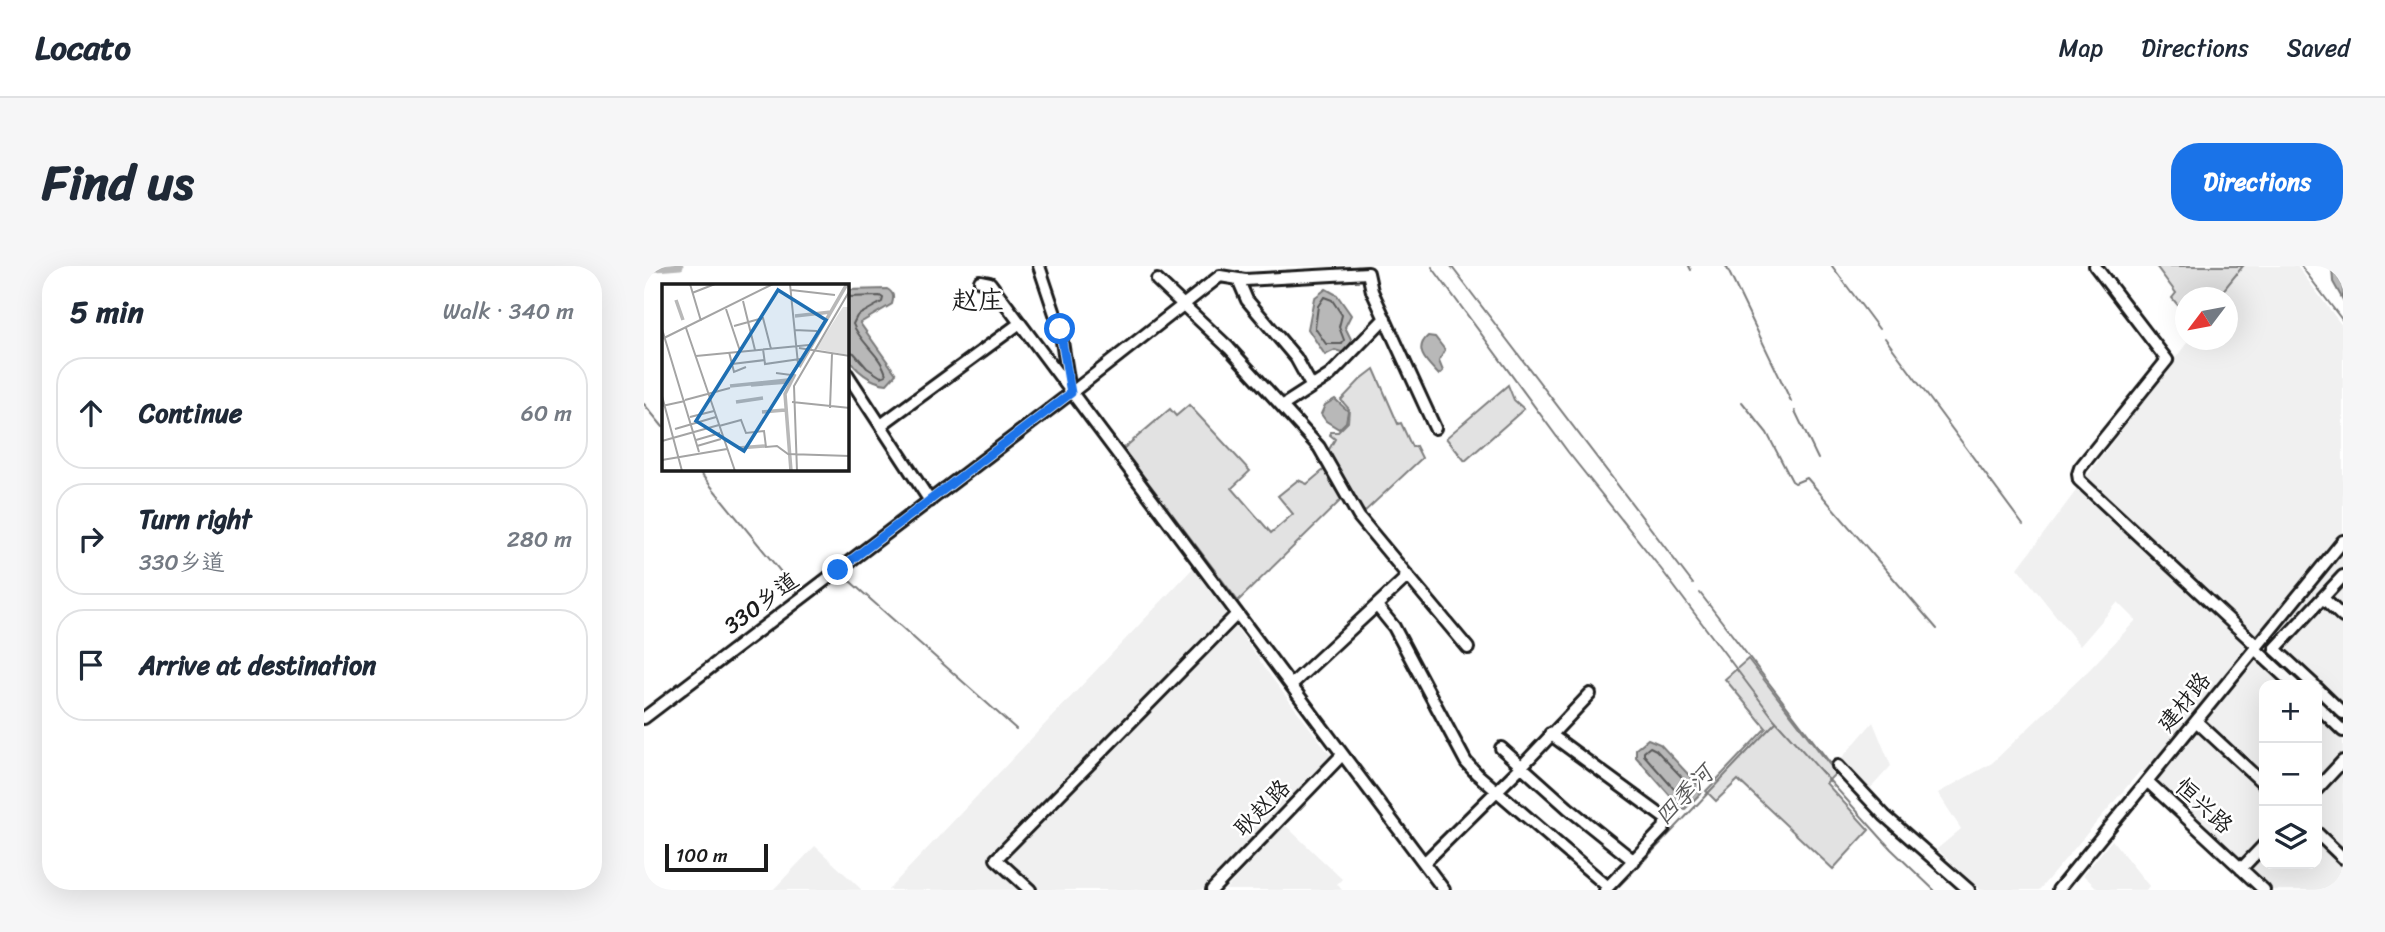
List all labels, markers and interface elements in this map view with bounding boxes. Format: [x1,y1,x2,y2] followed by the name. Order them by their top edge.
[35,19,131,77] text: Locato
[2059,27,2103,69] text: Map
[2141,27,2249,69] text: Directions
[2287,27,2350,69] text: Saved
[42,139,194,226] text: Find us
[2171,143,2343,221] button: Directions
[952,277,1004,323] district label: 赵庄
[662,284,849,471] inset map
[70,285,144,339] text: 5 min
[2175,287,2238,350] north arrow
[443,291,574,332] text: Walk · 340 m
[1044,313,1075,344] route start
[139,390,242,436] text: Continue
[521,393,572,434] text: 60 m
[72,394,110,432] icon: ahead
[139,496,252,542] text: Turn right
[507,519,572,560] text: 280 m
[72,520,110,558] icon: right
[139,542,225,583] text: 330乡道
[822,554,853,585] route end
[714,561,808,645] street label: 330乡道
[139,642,376,688] text: Arrive at destination
[72,646,110,684] icon: arrive
[2146,662,2222,742] street label: 建材路
[2259,680,2322,869] map controls
[2259,680,2322,743] button: +
[2259,743,2322,806] button: −
[1644,752,1727,835] water label: 四季河
[2165,767,2243,845] street label: 恒兴路
[1223,769,1301,847] street label: 耿赵路
[2259,806,2322,869] button: layers
[676,839,728,872] text: 100 m
[665,841,768,873] scale bar

